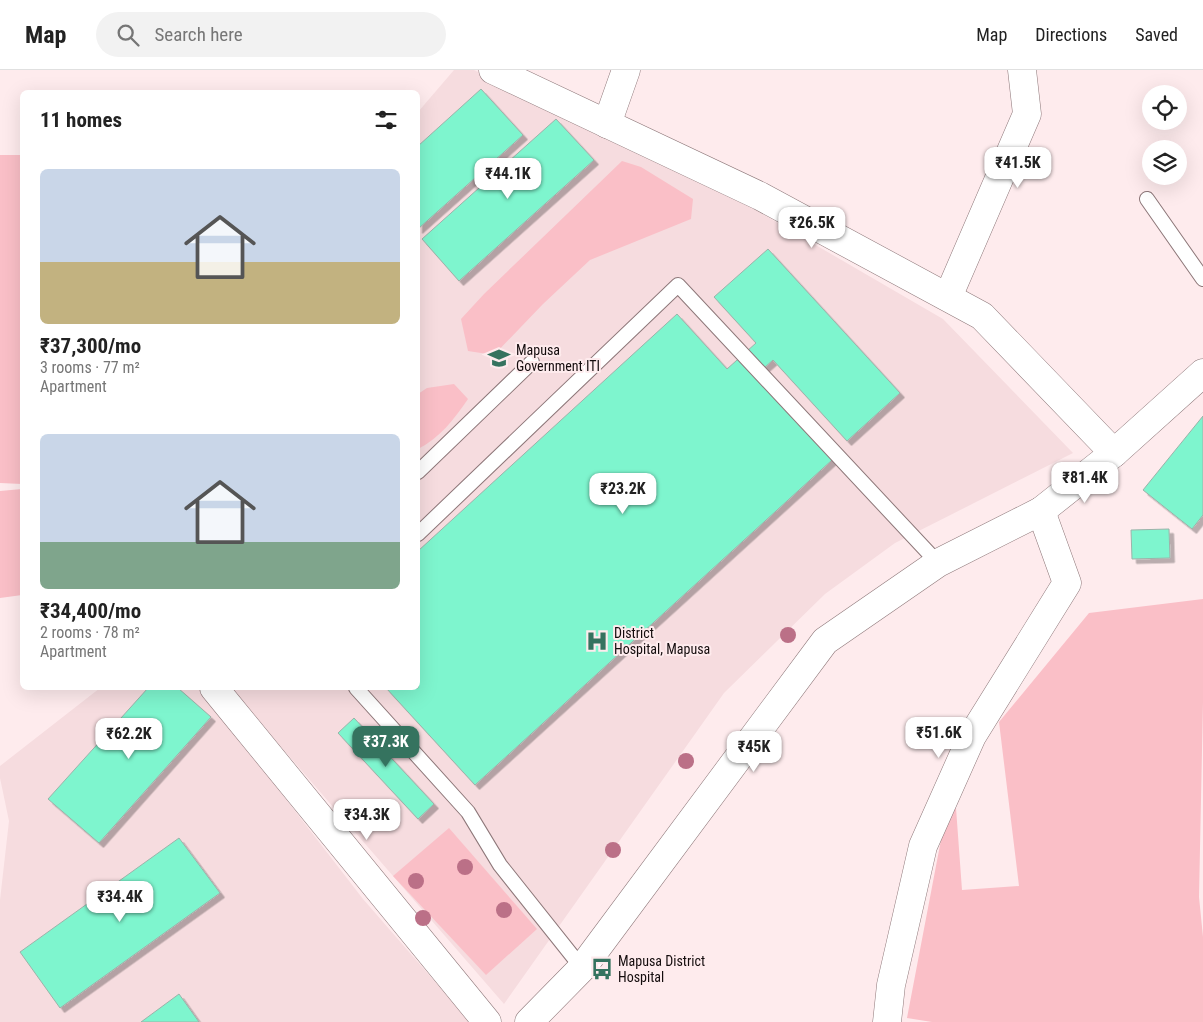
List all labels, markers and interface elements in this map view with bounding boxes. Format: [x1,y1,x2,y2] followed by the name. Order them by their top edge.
[96,12,446,57] search box
[25,21,66,49] text: Map
[114,21,142,49] icon: search
[154,23,243,46] text: Search here
[976,24,1007,45] text: Map
[1035,24,1107,45] text: Directions
[1135,24,1178,45] text: Saved
[1142,85,1187,185] map controls
[1142,85,1187,130] button: locate
[372,106,400,134] icon: filters
[40,108,122,132] text: 11 homes
[1142,140,1187,185] button: layers
[977,146,1059,189] pin: ₹41.5K
[995,153,1041,172] text: ₹41.5K
[467,158,549,200] pin: ₹44.1K
[485,164,531,183] text: ₹44.1K
[175,202,265,292] icon: home
[771,206,853,249] pin: ₹26.5K
[789,213,835,232] text: ₹26.5K
[40,334,141,358] text: ₹37,300/mo
[516,342,600,374] place label: Mapusa Government ITI
[486,345,512,371] school or university icon: Mapusa Government ITI
[40,358,140,377] text: 3 rooms · 77 m²
[40,377,107,396] text: Apartment
[1044,462,1126,504] pin: ₹81.4K
[175,467,265,557] icon: home
[1062,468,1108,487] text: ₹81.4K
[582,472,664,515] pin: ₹23.2K
[600,479,646,498] text: ₹23.2K
[40,599,141,623] text: ₹34,400/mo
[40,623,140,642] text: 2 rooms · 78 m²
[614,625,710,657] place label: District Hospital, Mapusa
[584,628,610,654] hospital icon: District Hospital, Mapusa
[40,642,107,661] text: Apartment
[898,716,980,759] pin: ₹51.6K
[88,718,170,760] pin: ₹62.2K
[916,723,962,742] text: ₹51.6K
[106,724,152,743] text: ₹62.2K
[345,726,427,768] pin: ₹37.3K
[724,730,784,773] pin: ₹45K
[363,732,409,751] text: ₹37.3K
[738,737,770,756] text: ₹45K
[326,798,408,841] pin: ₹34.3K
[344,805,390,824] text: ₹34.3K
[79,880,161,923] pin: ₹34.4K
[97,887,143,906] text: ₹34.4K
[618,953,705,985] place label: Mapusa District Hospital
[589,956,615,982] bus stop icon: Mapusa District Hospital

